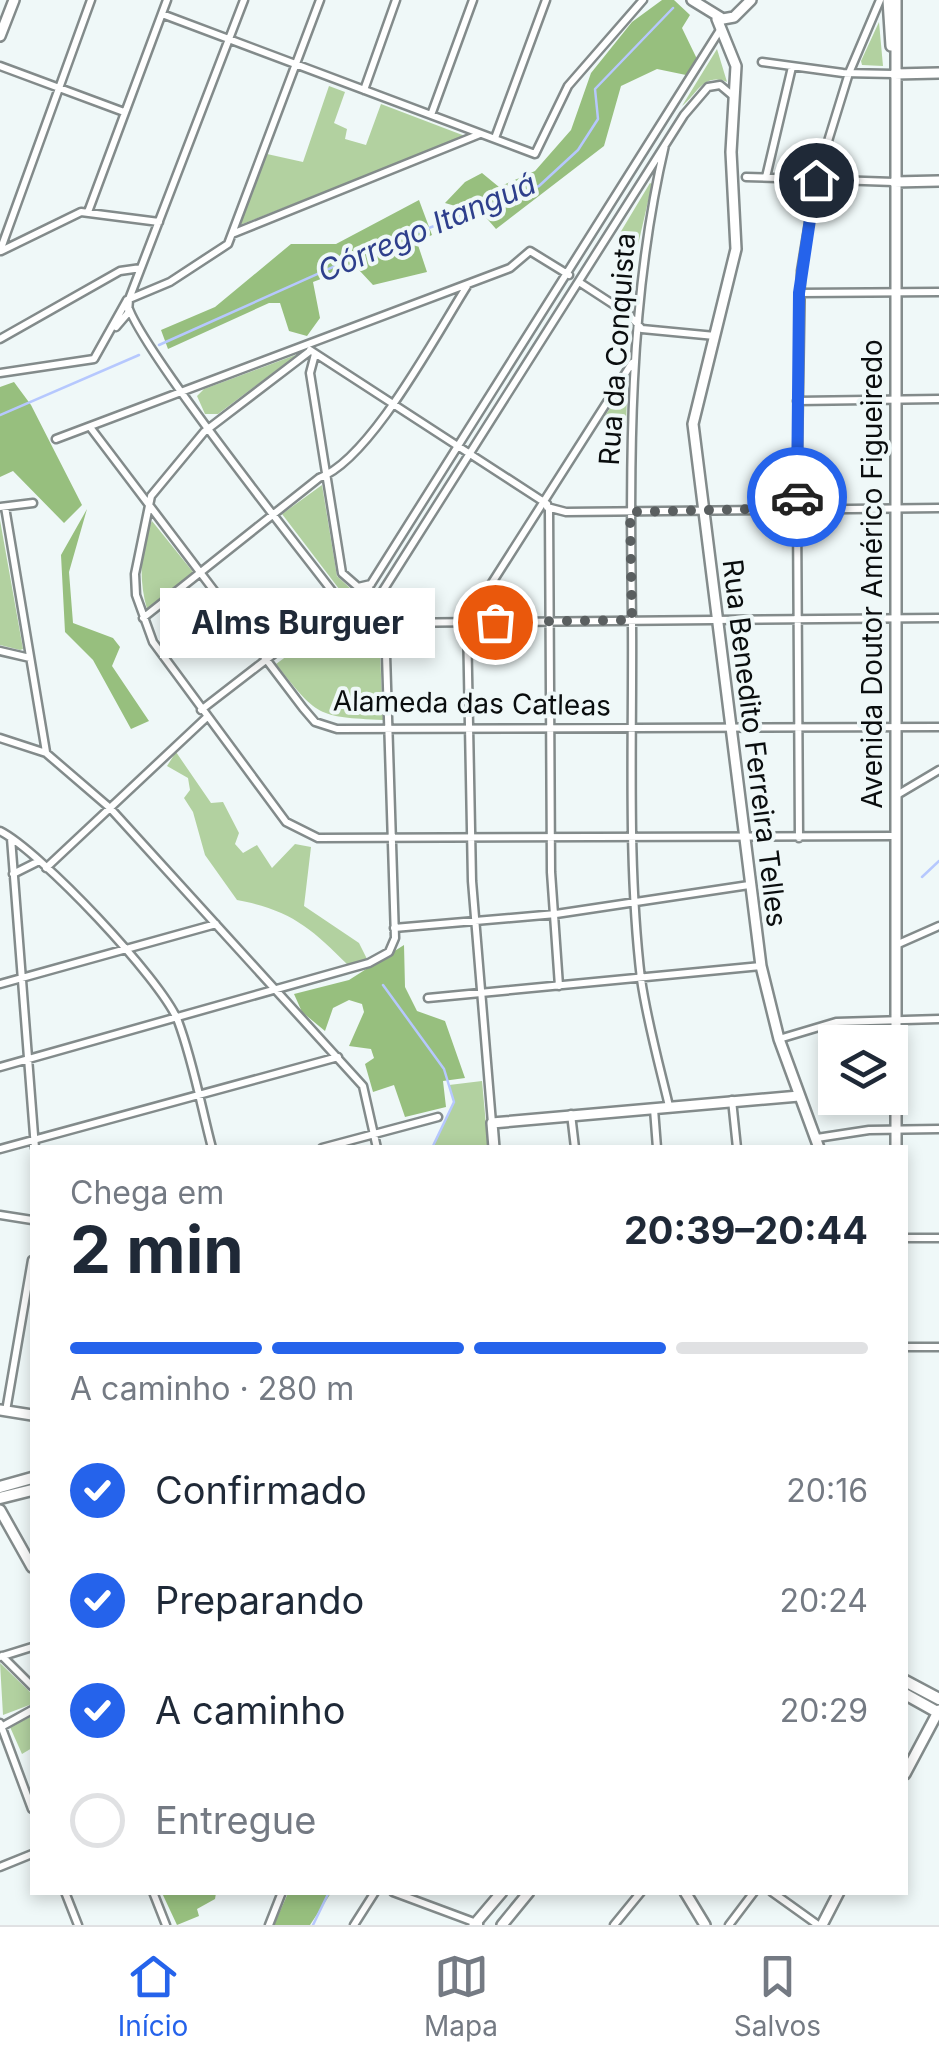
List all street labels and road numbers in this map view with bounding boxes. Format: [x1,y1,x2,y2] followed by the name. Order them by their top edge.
[592,232,642,466] street label: Rua da Conquista
[855,339,889,809] street label: Avenida Doutor Américo Figueiredo
[716,557,794,929] street label: Rua Benedito Ferreira Telles
[333,684,611,722] street label: Alameda das Catleas

